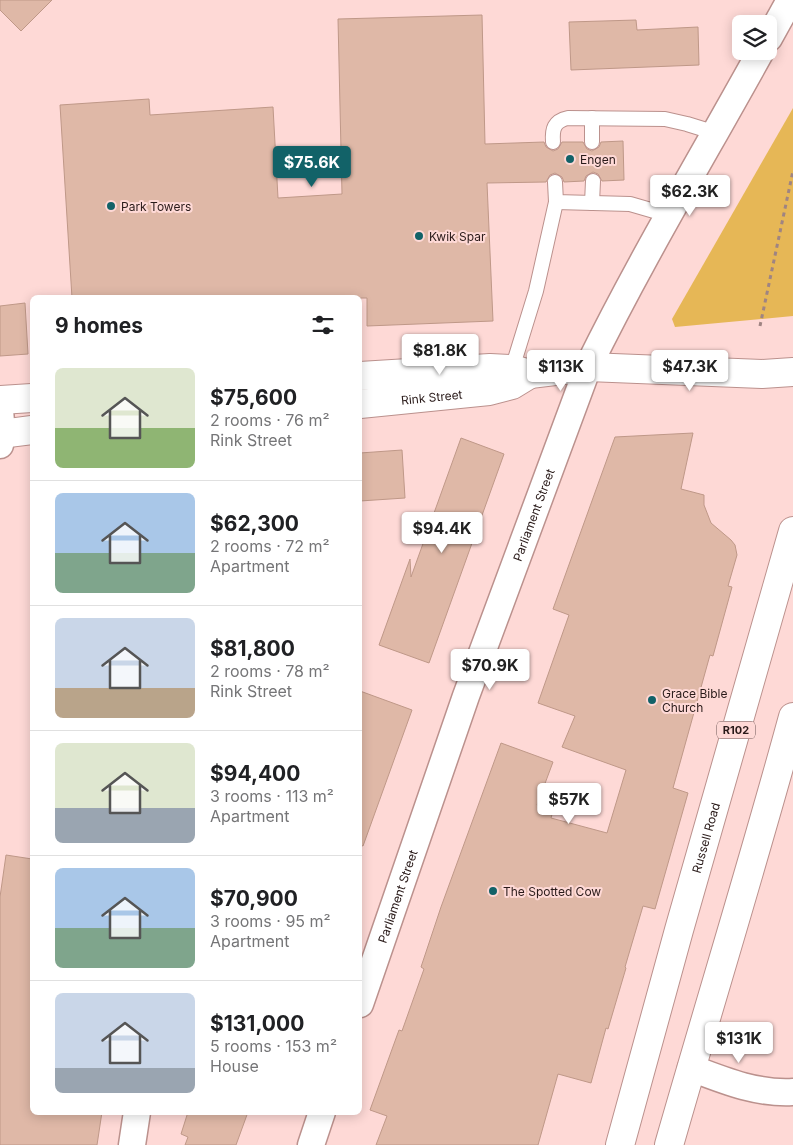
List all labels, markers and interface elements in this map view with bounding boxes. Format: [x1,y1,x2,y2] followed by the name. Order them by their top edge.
[732,15,777,60] map controls
[732,15,777,60] button: layers
[271,146,353,188] pin: $75.6K
[284,152,340,172] text: $75.6K
[580,152,616,167] place label: Engen
[564,153,576,165] marker: Engen
[649,174,731,217] pin: $62.3K
[661,181,719,201] text: $62.3K
[121,199,191,214] place label: Park Towers
[105,200,117,212] marker: Park Towers
[429,229,486,244] place label: Kwik Spar
[413,230,425,242] marker: Kwik Spar
[309,311,337,339] icon: filters
[55,313,143,338] text: 9 homes
[399,334,481,376] pin: $81.8K
[413,340,467,360] text: $81.8K
[526,350,596,392] pin: $113K
[649,350,731,392] pin: $47.3K
[538,356,584,376] text: $113K
[662,356,718,376] text: $47.3K
[210,385,297,410] text: $75,600
[400,386,463,407] street label: Rink Street
[95,388,155,448] icon: home
[210,410,330,430] text: 2 rooms · 76 m²
[210,430,292,450] text: Rink Street
[509,466,557,563] street label: Parliament Street
[210,511,299,536] text: $62,300
[401,512,483,554] pin: $94.4K
[95,513,155,573] icon: home
[413,518,471,538] text: $94.4K
[210,536,330,556] text: 2 rooms · 72 m²
[210,556,290,576] text: Apartment
[210,636,295,661] text: $81,800
[95,638,155,698] icon: home
[449,648,531,691] pin: $70.9K
[462,655,518,675] text: $70.9K
[210,661,330,681] text: 2 rooms · 78 m²
[210,681,292,701] text: Rink Street
[662,686,727,715] place label: Grace Bible Church
[646,694,658,706] marker: Grace Bible Church
[717,722,755,738] road number: R102
[210,761,300,786] text: $94,400
[95,763,155,823] icon: home
[539,782,599,825] pin: $57K
[210,786,334,806] text: 3 rooms · 113 m²
[548,789,590,809] text: $57K
[688,801,723,875] street label: Russell Road
[210,806,290,826] text: Apartment
[374,848,420,945] street label: Parliament Street
[503,884,601,899] place label: The Spotted Cow
[487,885,499,897] marker: The Spotted Cow
[210,886,298,911] text: $70,900
[95,888,155,948] icon: home
[210,911,331,931] text: 3 rooms · 95 m²
[210,931,290,951] text: Apartment
[210,1011,304,1036] text: $131,000
[95,1013,155,1073] icon: home
[704,1022,774,1064] pin: $131K
[716,1028,762,1048] text: $131K
[210,1036,337,1056] text: 5 rooms · 153 m²
[210,1056,259,1076] text: House

